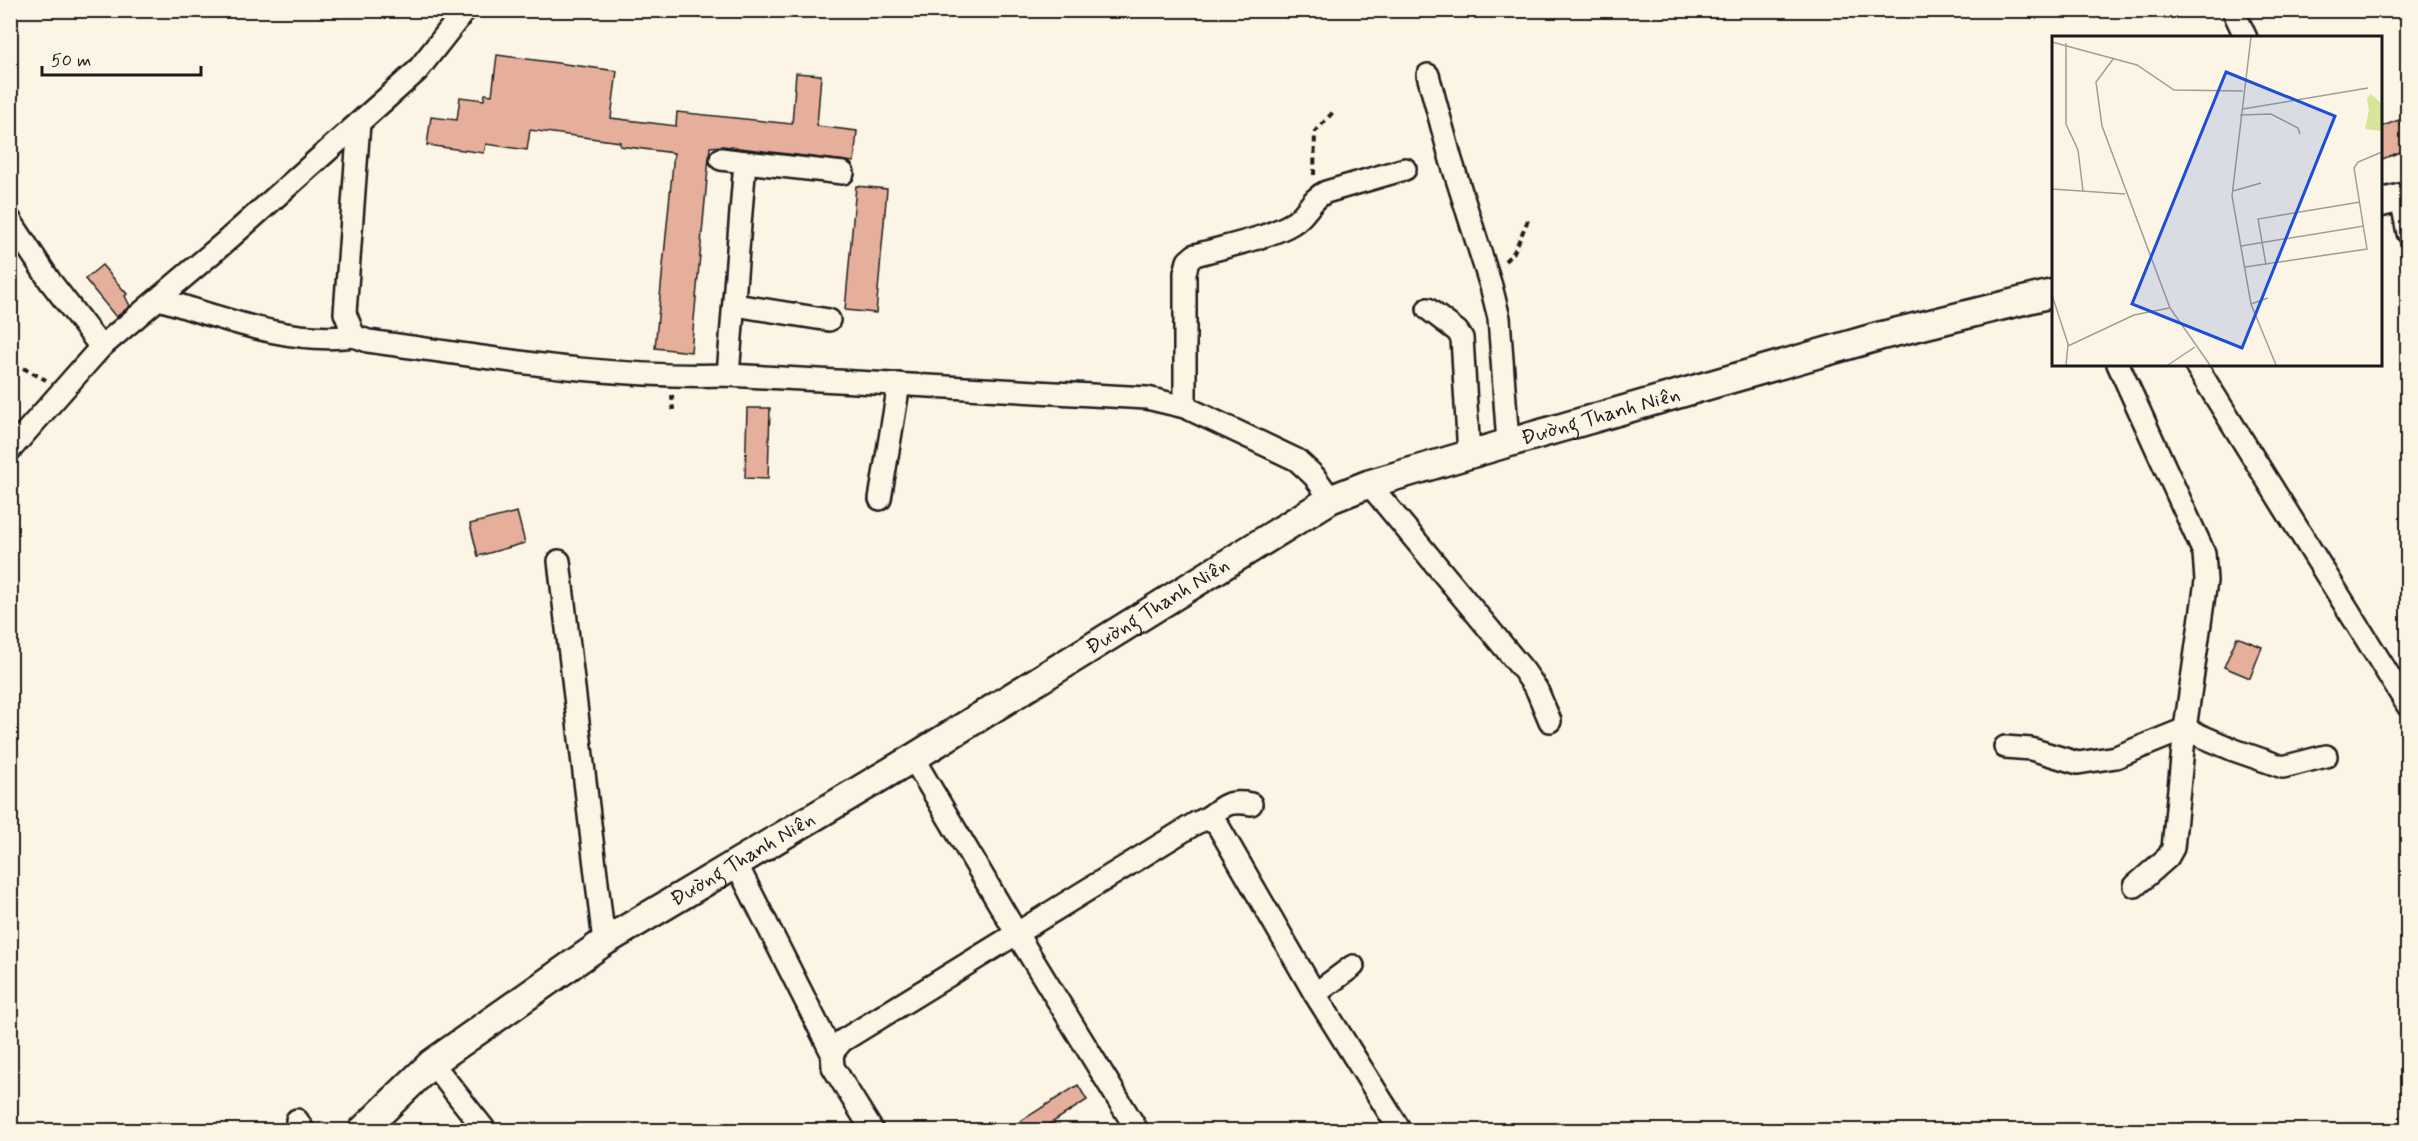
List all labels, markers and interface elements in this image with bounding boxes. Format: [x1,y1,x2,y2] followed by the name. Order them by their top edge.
[2052,36,2382,366] inset map
[42,39,201,77] scale bar
[51,49,91,73] text: 50 m
[1518,380,1683,452] street label: Đường Thanh Niên
[1081,551,1235,661] street label: Đường Thanh Niên
[665,805,820,913] street label: Đường Thanh Niên

